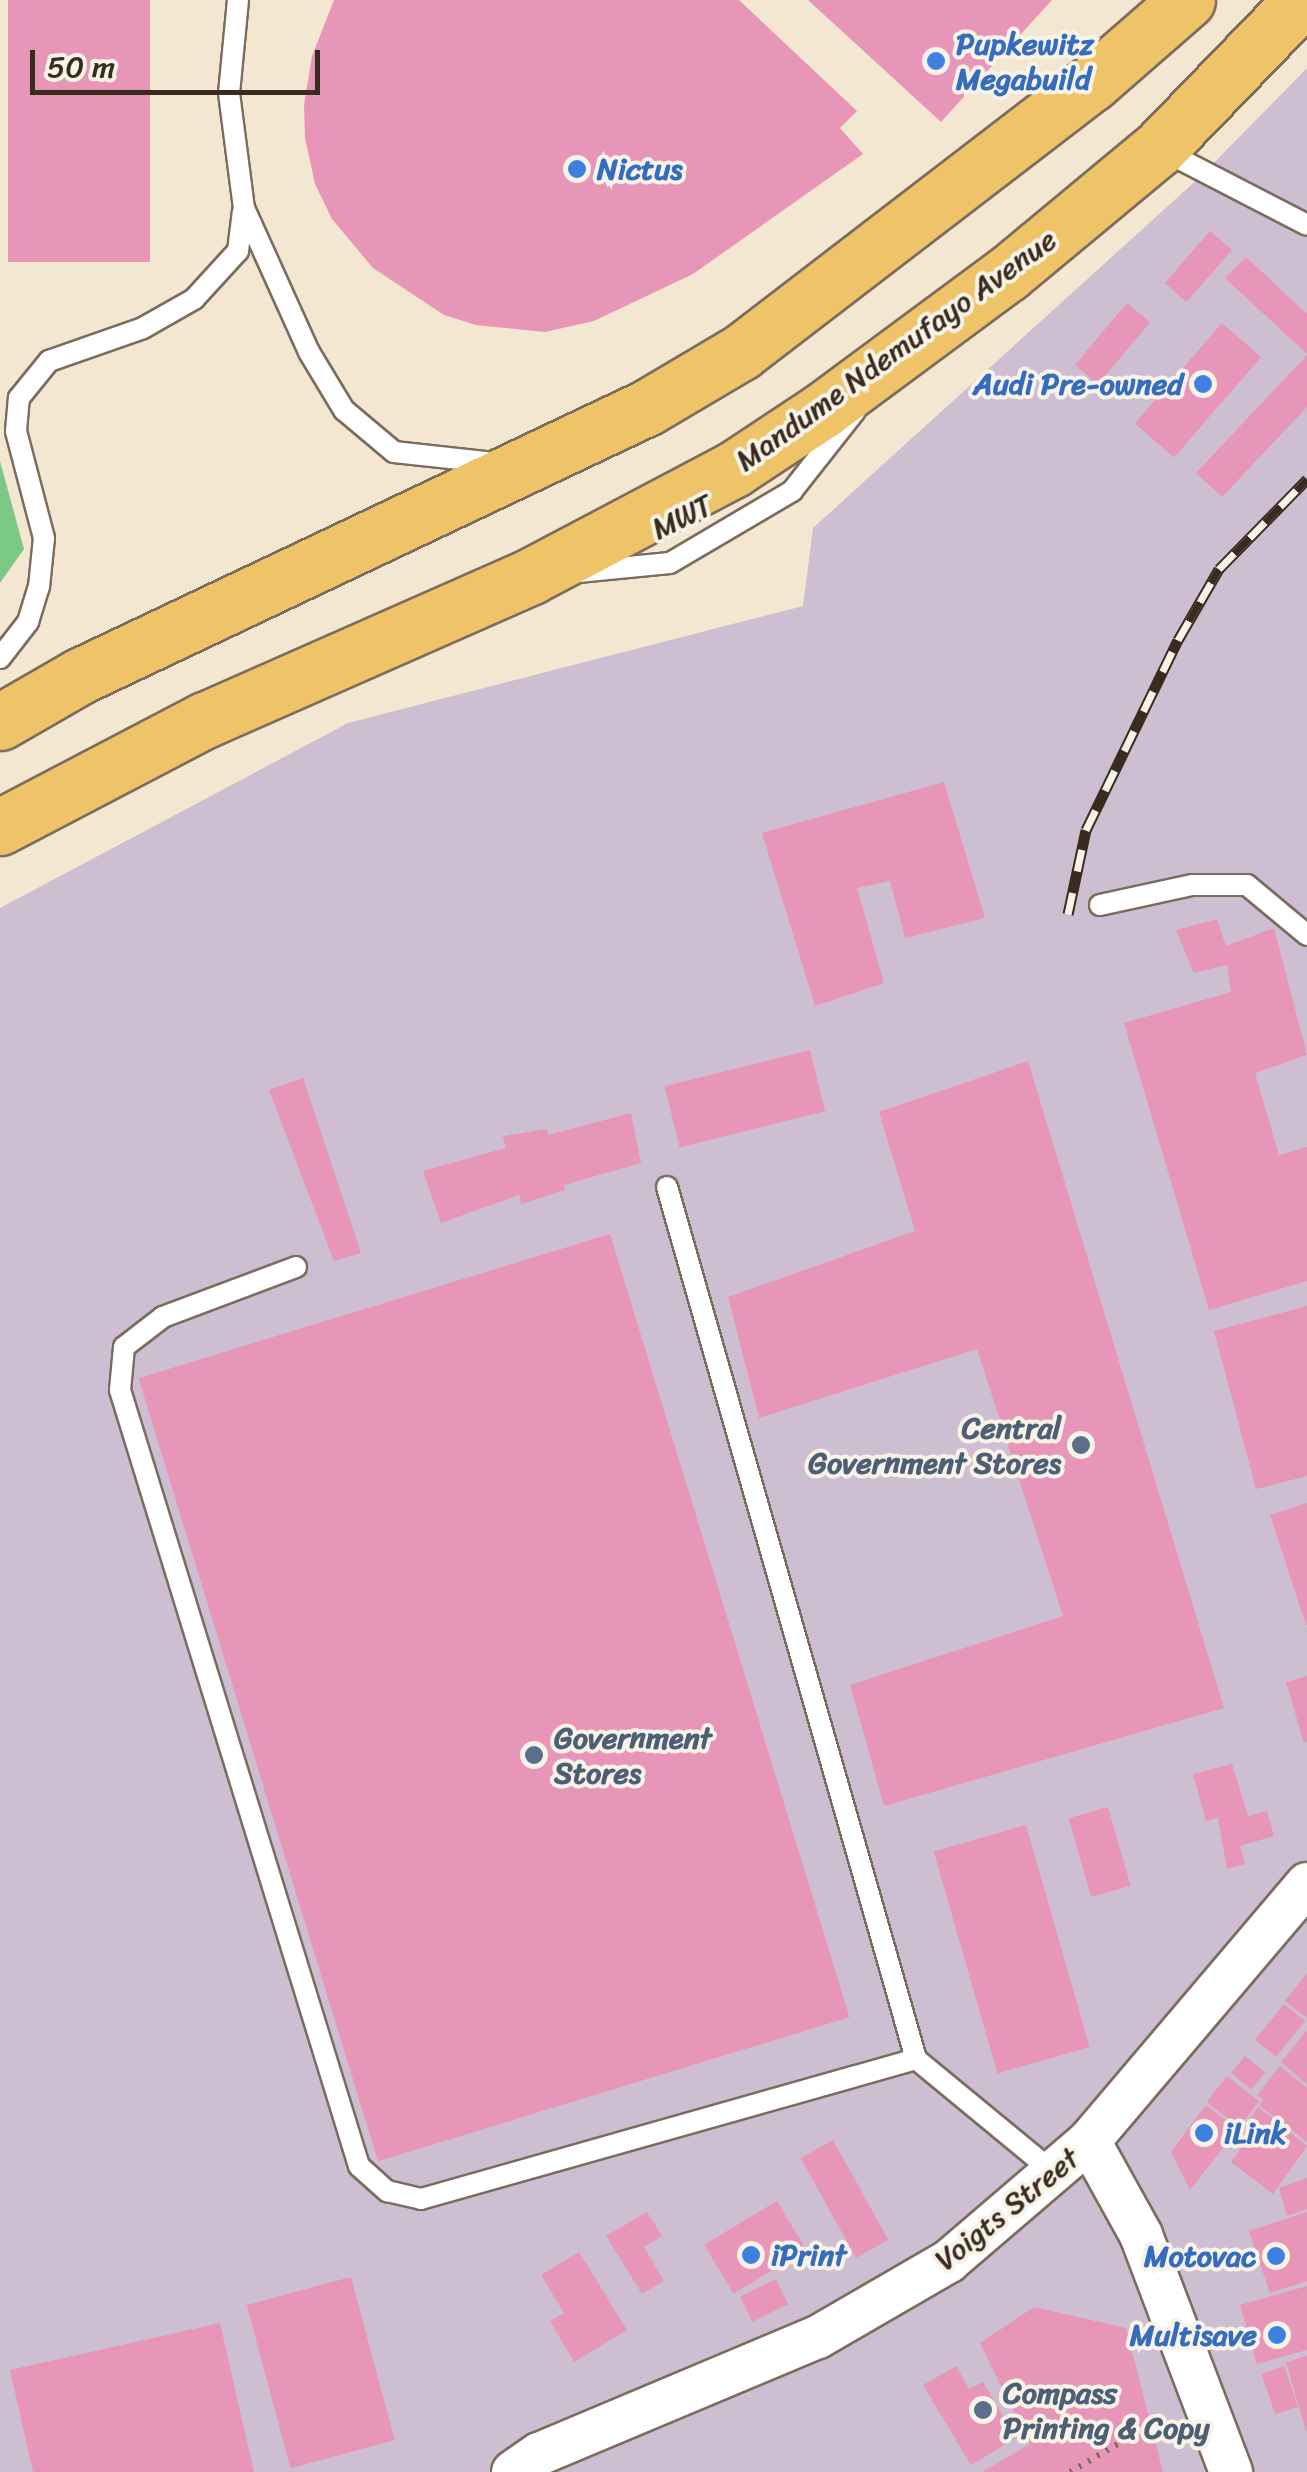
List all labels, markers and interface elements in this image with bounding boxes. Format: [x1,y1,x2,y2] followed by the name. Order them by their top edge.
[956,26,1094,96] place label: Pupkewitz Megabuild
[35,30,325,92] scale bar
[47,40,115,94] text: 50 m
[925,50,947,72] marker: Pupkewitz Megabuild
[597,151,683,187] place label: Nictus
[566,158,588,180] marker: Nictus
[729,222,1063,478] street label: Mandume Ndemufayo Avenue
[973,366,1183,402] place label: Audi Pre-owned
[1192,373,1214,395] marker: Audi Pre-owned
[646,487,718,547] street label: MWT
[808,1410,1061,1480] place label: Central Government Stores
[1070,1434,1092,1456] marker: Central Government Stores
[554,1720,712,1790] place label: Government Stores
[523,1744,545,1766] marker: Government Stores
[1224,2115,1287,2151] place label: iLink
[1193,2122,1215,2144] marker: iLink
[928,2140,1086,2278] street label: Voigts Street
[771,2237,846,2273] place label: iPrint
[1144,2238,1256,2274] place label: Motovac
[740,2244,762,2266] marker: iPrint
[1265,2245,1287,2267] marker: Motovac
[1130,2317,1257,2353] place label: Multisave
[1266,2324,1288,2346] marker: Multisave
[1003,2375,1210,2446] place label: Compass Printing & Copy
[972,2399,994,2421] marker: Compass Printing & Copy

